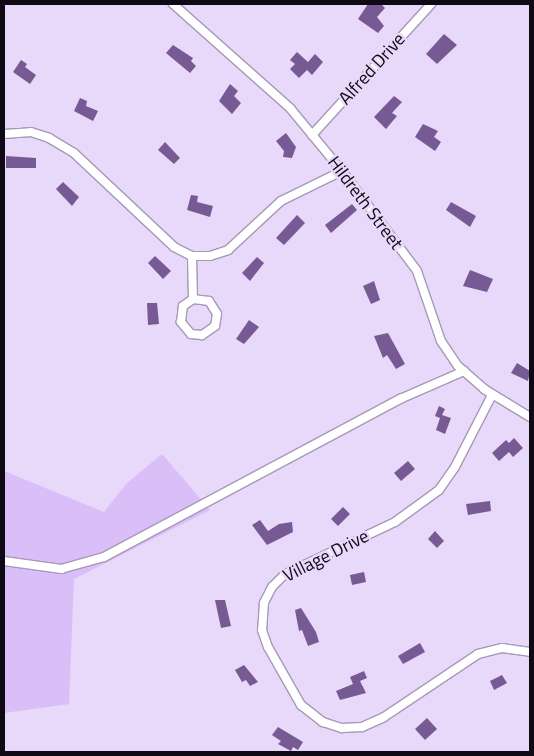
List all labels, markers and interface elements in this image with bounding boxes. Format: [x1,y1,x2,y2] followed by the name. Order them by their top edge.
[334,29,410,109] street label: Alfred Drive
[323,152,407,254] street label: Hildreth Street
[279,525,373,587] street label: Village Drive

